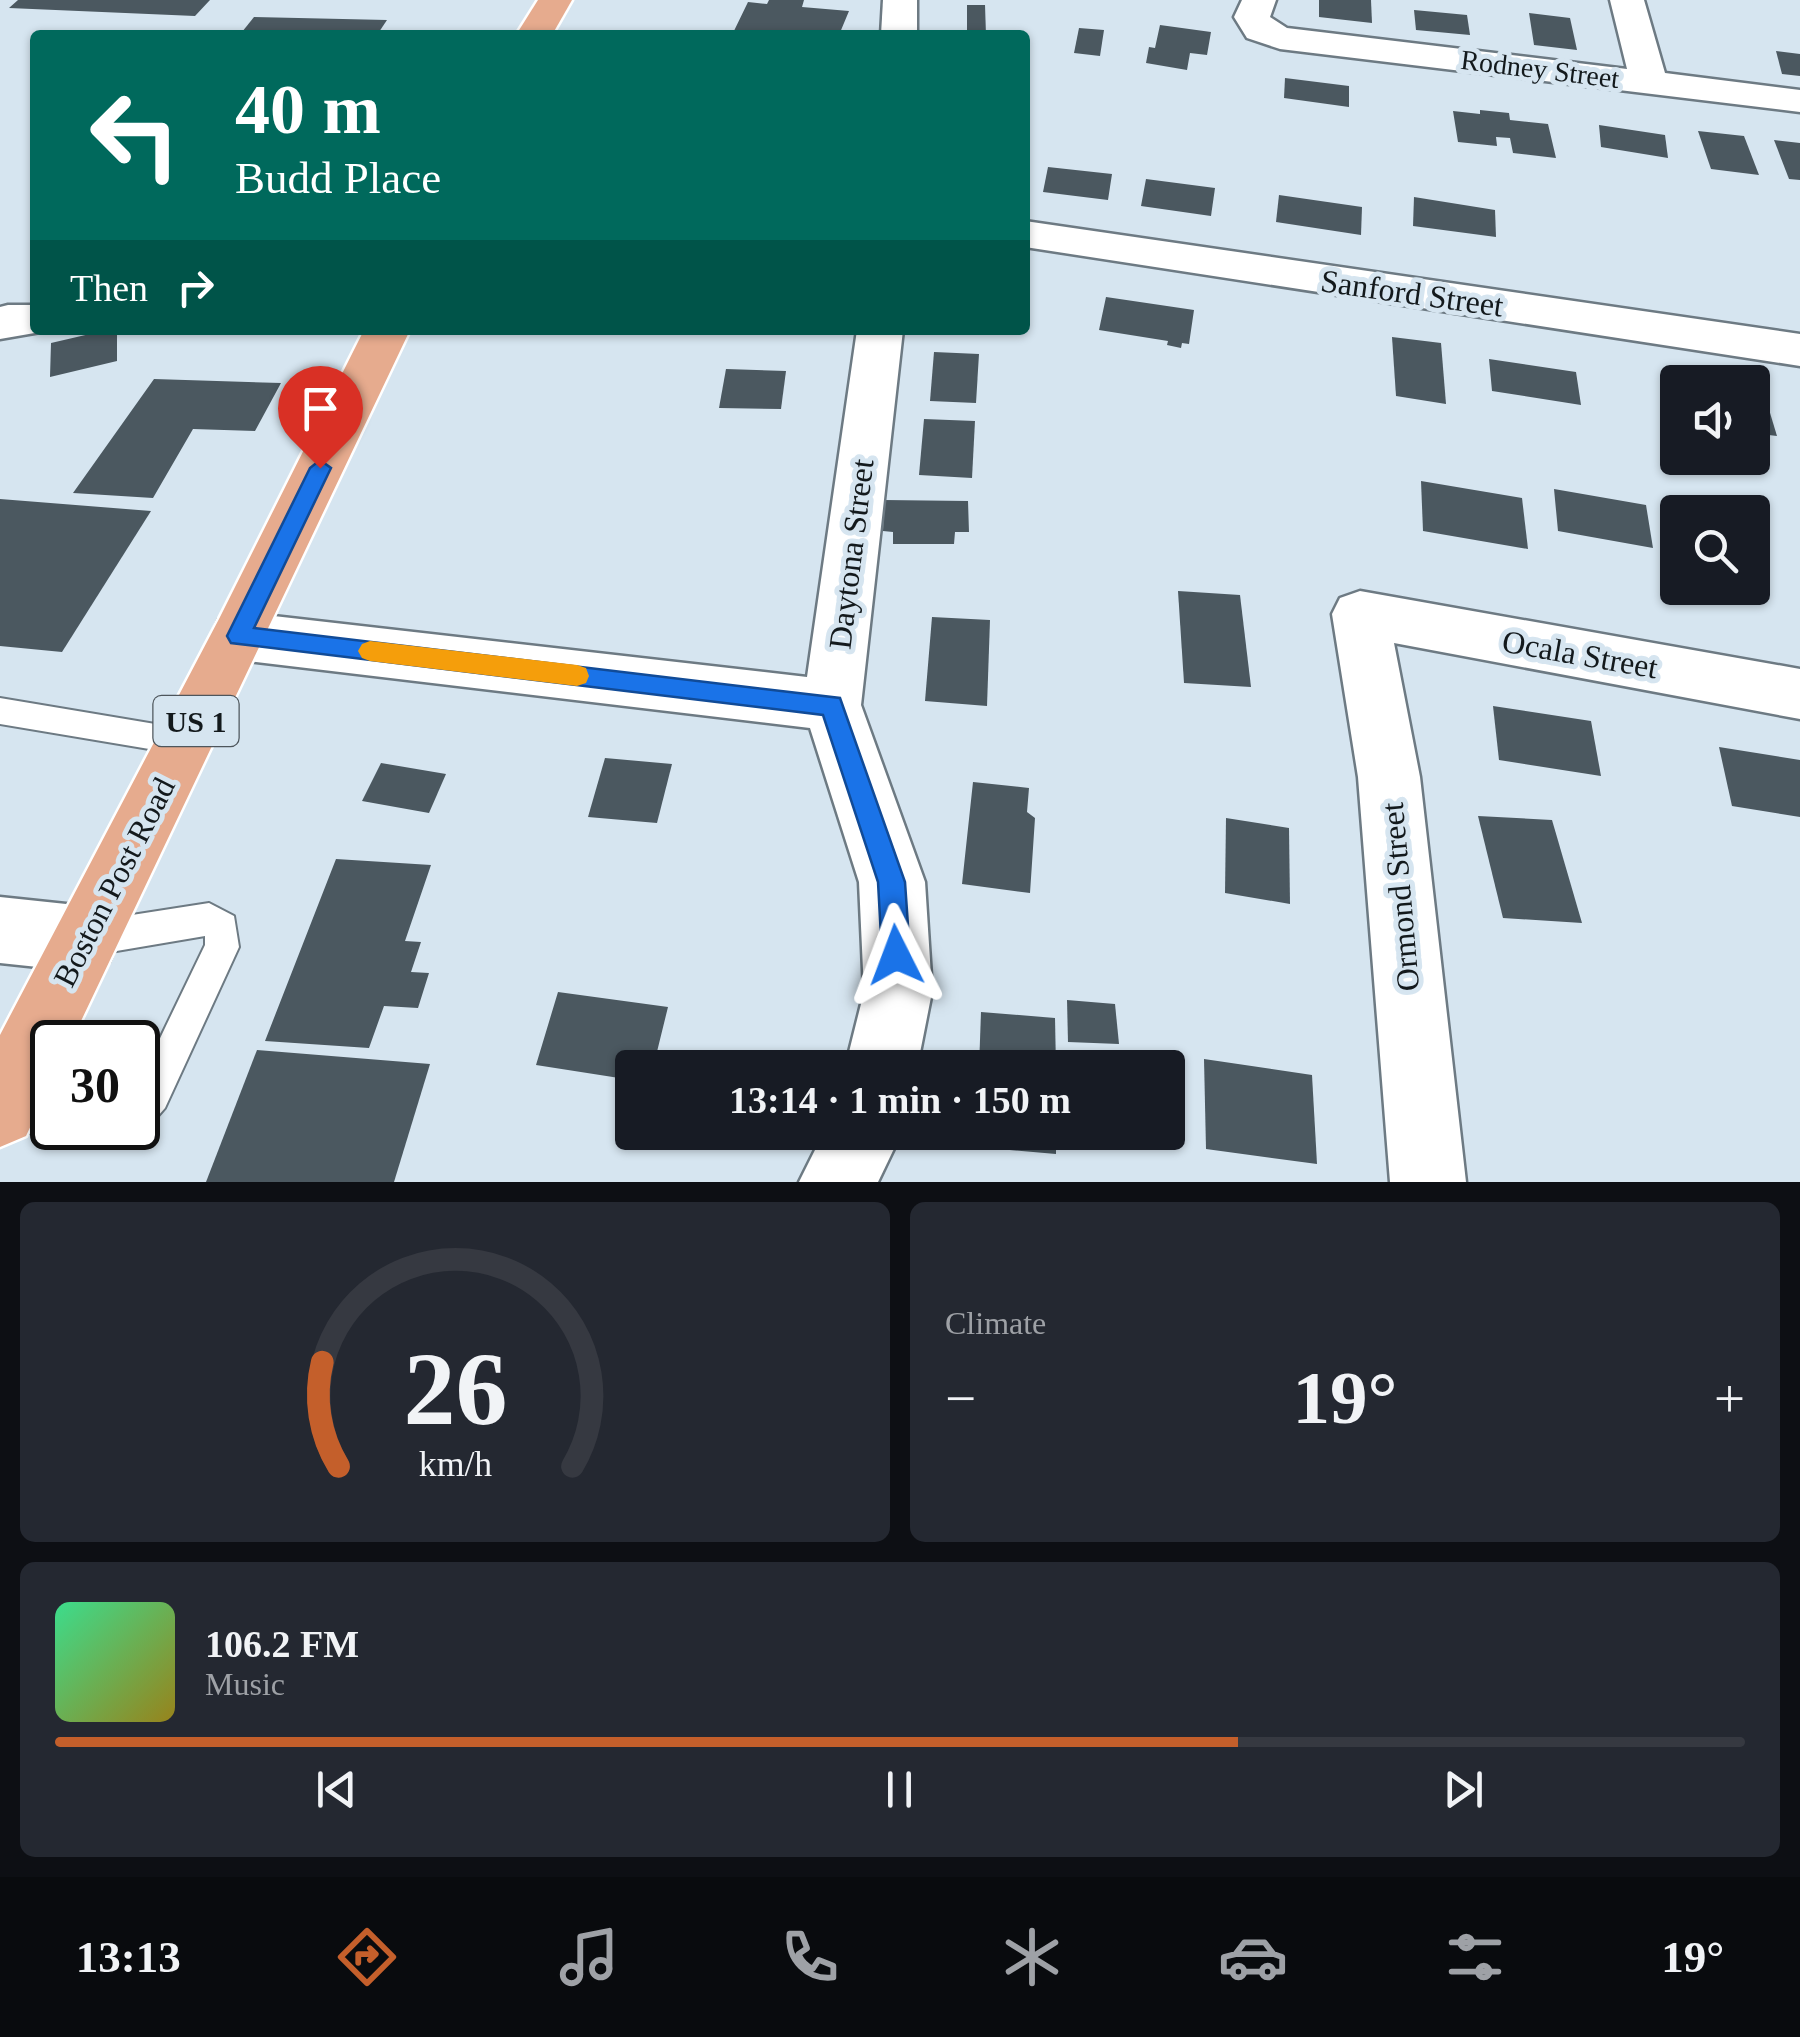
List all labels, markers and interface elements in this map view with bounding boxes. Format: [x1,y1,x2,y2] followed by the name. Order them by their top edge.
[1459,44,1621,94] street label: Rodney Street
[70,70,200,200] icon: left
[235,71,381,148] text: 40 m
[235,153,441,203] text: Budd Place
[168,260,223,315] icon: right
[1318,262,1506,324] street label: Sanford Street
[70,267,148,309] text: Then
[1660,365,1770,605] map controls
[1660,365,1770,475] button: sound
[278,366,363,469] pin
[293,381,348,436] icon: arrive
[821,457,881,651] street label: Daytona Street
[1660,495,1770,605] button: search
[1499,623,1661,685] street label: Ocala Street
[154,696,238,746] road number: US 1
[46,772,182,992] street label: Boston Post Road
[1374,801,1426,993] street label: Ormond Street
[844,903,948,1007] position arrow
[30,1020,160,1150] speed limit sign: 30
[729,1079,1071,1121] text: 13:14 · 1 min · 150 m
[945,1305,1046,1341] text: Climate
[403,1331,507,1446] text: 26
[1293,1356,1398,1439] text: 19°
[945,1368,976,1429] text: −
[1714,1368,1745,1429] text: +
[418,1444,492,1484] text: km/h
[205,1623,359,1665] text: 106.2 FM
[205,1666,285,1702] text: Music
[309,1762,364,1817] icon: previous
[872,1762,927,1817] icon: pause
[1436,1762,1491,1817] icon: next
[332,1922,402,1992] icon: directions
[554,1922,624,1992] icon: music
[775,1922,845,1992] icon: phone
[997,1922,1067,1992] icon: climate
[1218,1922,1288,1992] icon: car
[1440,1922,1510,1992] icon: filters
[76,1932,181,1982] text: 13:13
[1661,1932,1724,1982] text: 19°

